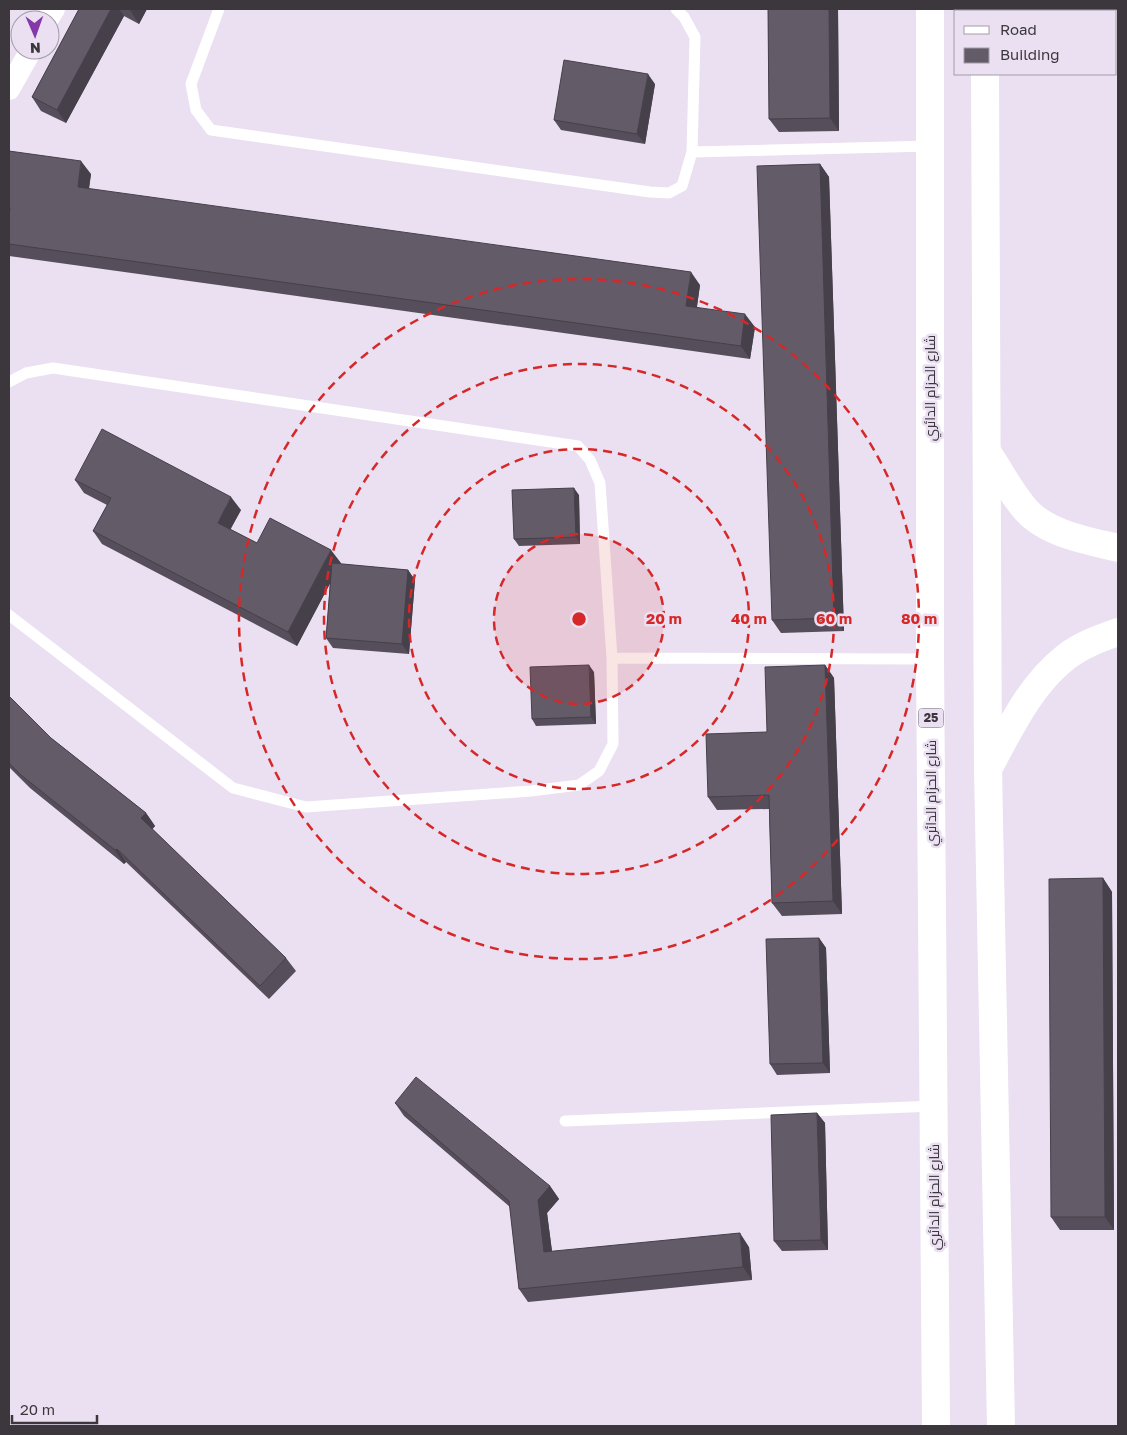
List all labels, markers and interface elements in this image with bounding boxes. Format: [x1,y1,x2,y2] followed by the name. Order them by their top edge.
[10,10,60,60] north arrow
[954,10,1117,75] legend
[1000,20,1037,38] text: Road
[30,40,41,57] text: N
[1000,45,1060,63] text: Building
[921,335,942,441] street label: شارع الحزام الدائري
[646,609,682,627] text: 20 m
[731,609,767,627] text: 40 m
[816,609,852,627] text: 60 m
[901,609,937,627] text: 80 m
[570,610,588,628] centre of rings
[918,708,944,728] road number: 25
[922,740,943,846] street label: شارع الحزام الدائري
[925,1144,946,1250] street label: شارع الحزام الدائري
[12,1392,98,1424] scale bar
[20,1400,55,1418] text: 20 m

